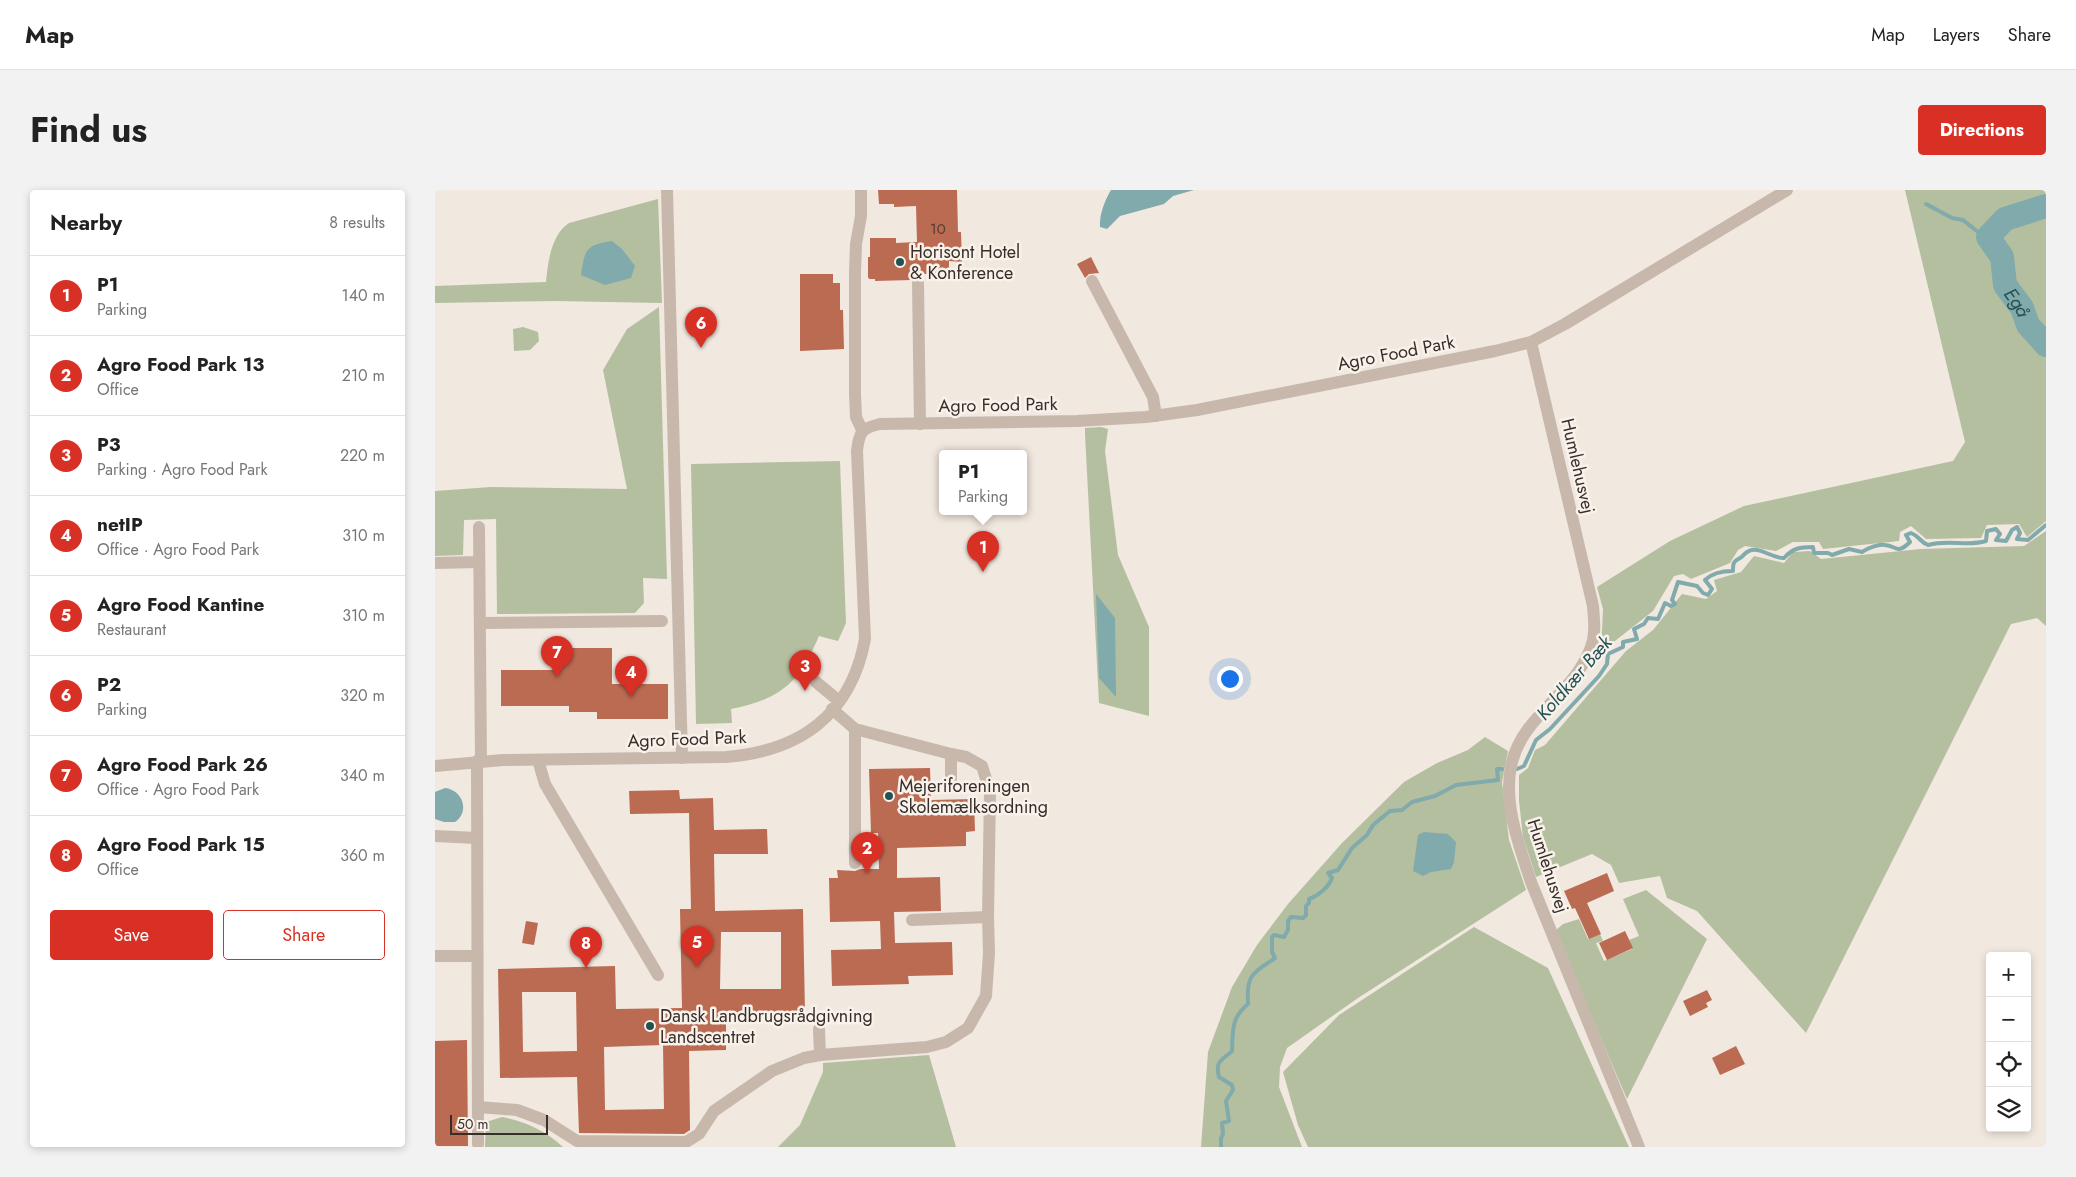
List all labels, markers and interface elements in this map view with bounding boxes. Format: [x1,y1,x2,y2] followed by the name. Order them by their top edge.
[25,17,74,52] text: Map
[1871,22,1905,48] text: Map
[1933,22,1980,48] text: Layers
[2008,22,2051,48] text: Share
[30,105,147,155] text: Find us
[1918,105,2046,155] button: Directions
[50,208,122,238] text: Nearby
[329,211,385,234] text: 8 results
[930,218,946,240] house number: 10
[910,239,1020,286] place label: Horisont Hotel & Konference
[894,256,906,268] marker: Horisont Hotel & Konference
[97,271,119,298] text: P1
[1998,282,2038,321] water label: Egå
[62,284,70,307] text: 1
[342,284,385,307] text: 140 m
[97,298,147,321] text: Parking
[685,307,717,348] pin: 6
[1335,329,1457,377] street label: Agro Food Park
[97,351,264,378] text: Agro Food Park 13
[61,364,71,387] text: 2
[342,364,385,387] text: 210 m
[97,378,139,401] text: Office
[938,391,1058,419] street label: Agro Food Park
[1554,416,1602,516] street label: Humlehusvej
[97,431,121,458] text: P3
[61,444,71,467] text: 3
[340,444,385,467] text: 220 m
[939,450,1027,515] popup
[97,458,267,481] text: Parking · Agro Food Park
[958,458,979,485] text: P1
[958,485,1008,508] text: Parking
[97,511,143,538] text: netIP
[60,524,72,547] text: 4
[342,524,385,547] text: 310 m
[967,531,999,572] pin: 1
[97,538,259,561] text: Office · Agro Food Park
[97,591,264,618] text: Agro Food Kantine
[61,604,71,627] text: 5
[342,604,385,627] text: 310 m
[97,618,166,641] text: Restaurant
[1530,629,1619,726] water label: Koldkær Bæk
[541,636,573,677] pin: 7
[789,650,821,691] pin: 3
[615,656,647,697] pin: 4
[1217,666,1243,692] your location
[97,671,121,698] text: P2
[61,684,71,707] text: 6
[340,684,385,707] text: 320 m
[97,698,147,721] text: Parking
[627,724,747,754] street label: Agro Food Park
[97,751,268,778] text: Agro Food Park 26
[61,764,71,787] text: 7
[340,764,385,787] text: 340 m
[899,773,1048,820] place label: Mejeriforeningen Skolemælksordning
[97,778,259,801] text: Office · Agro Food Park
[883,790,895,802] marker: Mejeriforeningen Skolemælksordning
[1521,816,1575,916] street label: Humlehusvej
[97,831,265,858] text: Agro Food Park 15
[851,832,883,873] pin: 2
[61,844,71,867] text: 8
[340,844,385,867] text: 360 m
[97,858,139,881] text: Office
[50,910,213,960] button: Save
[223,910,385,960] button: Share
[681,926,713,967] pin: 5
[570,927,602,968] pin: 8
[1986,952,2031,1132] map controls
[1986,952,2031,997] button: +
[1986,997,2031,1042] button: −
[660,1003,873,1050] place label: Dansk Landbrugsrådgivning Landscentret
[644,1020,656,1032] marker: Dansk Landbrugsrådgivning Landscentret
[1986,1042,2031,1087] button: locate
[1986,1087,2031,1132] button: layers
[450,1112,547,1135] scale bar
[457,1114,488,1134] text: 50 m

